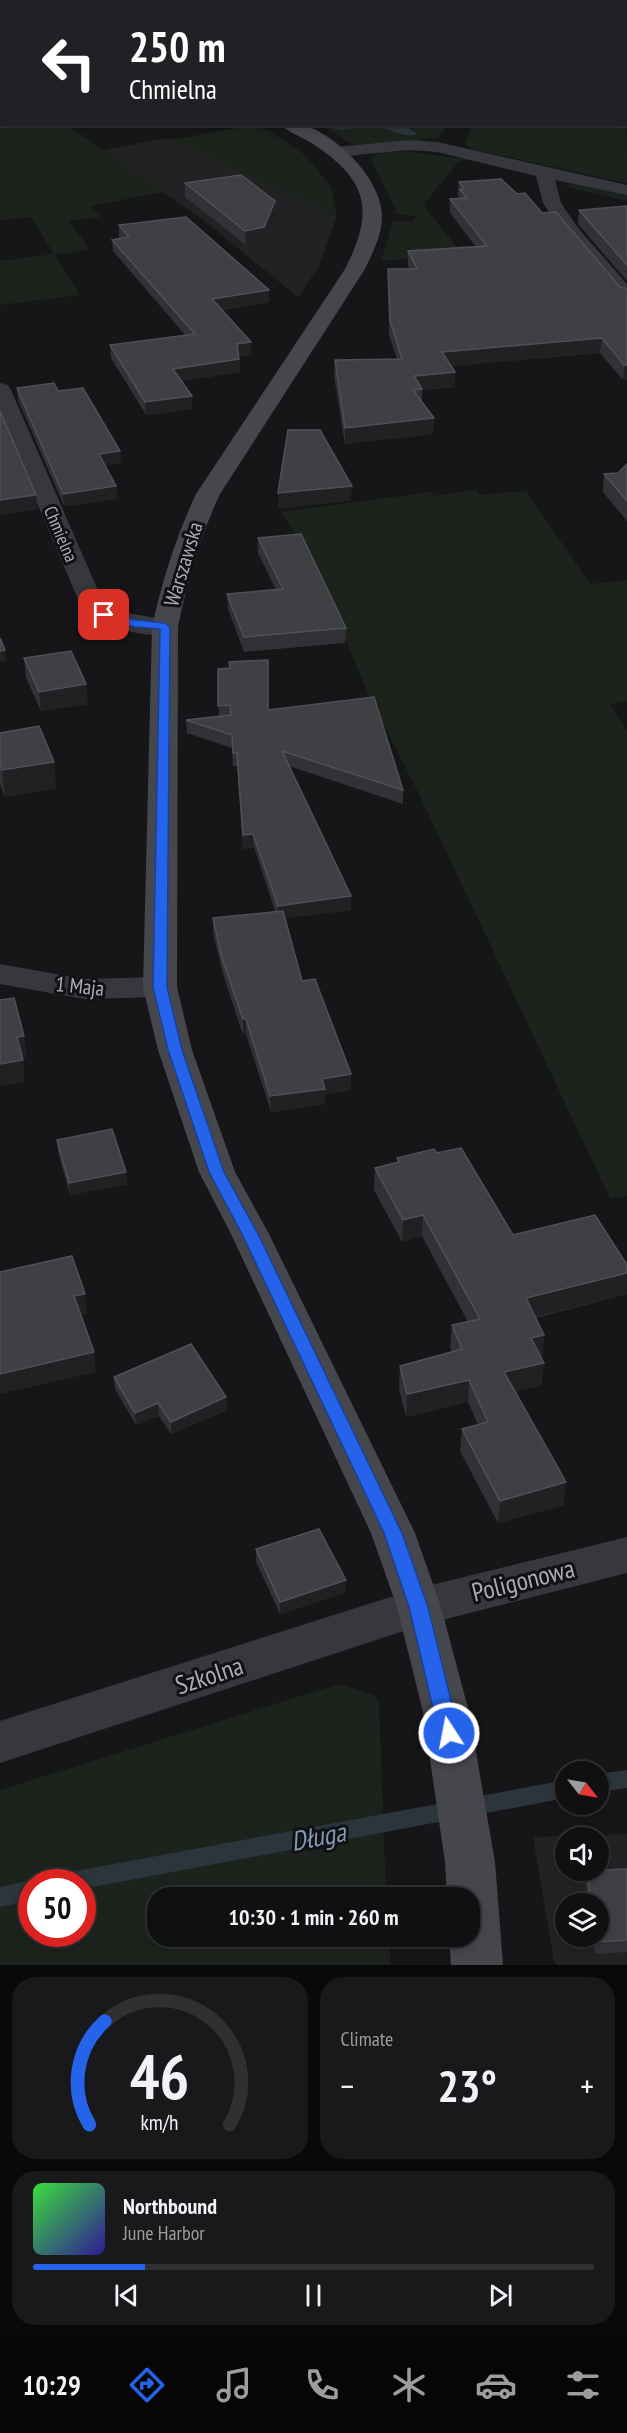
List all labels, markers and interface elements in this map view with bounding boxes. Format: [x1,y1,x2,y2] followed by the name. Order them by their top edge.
[129,19,226,74] text: 250 m
[30,24,108,102] icon: left
[129,72,217,106] text: Chmielna
[39,503,83,565] street label: Chmielna
[157,519,209,609] street label: Warszawska
[78,589,129,640] pin
[87,598,120,631] icon: arrive
[54,970,106,1002] street label: 1 Maja
[468,1551,578,1609] street label: Poligonowa
[171,1649,247,1701] street label: Szkolna
[417,1701,481,1765] position arrow
[555,1761,609,1815] north arrow
[555,1761,609,1947] map controls
[288,1814,349,1858] water label: Długa
[555,1827,609,1881] button: sound
[18,1869,96,1947] speed limit sign: 50
[555,1893,609,1947] button: layers
[228,1903,399,1931] text: 10:30 · 1 min · 260 m
[341,2026,393,2052] text: Climate
[130,2035,190,2116] text: 46
[438,2056,497,2114] text: 23°
[341,2064,354,2107] text: −
[580,2064,594,2107] text: +
[141,2108,179,2136] text: km/h
[123,2192,217,2220] text: Northbound
[123,2220,205,2246] text: June Harbor
[110,2279,143,2312] icon: previous
[297,2279,330,2312] icon: pause
[484,2279,517,2312] icon: next
[126,2364,168,2406] icon: directions
[213,2364,255,2406] icon: music
[301,2364,343,2406] icon: phone
[388,2364,430,2406] icon: climate
[475,2364,517,2406] icon: car
[562,2364,604,2406] icon: filters
[23,2368,81,2402] text: 10:29

